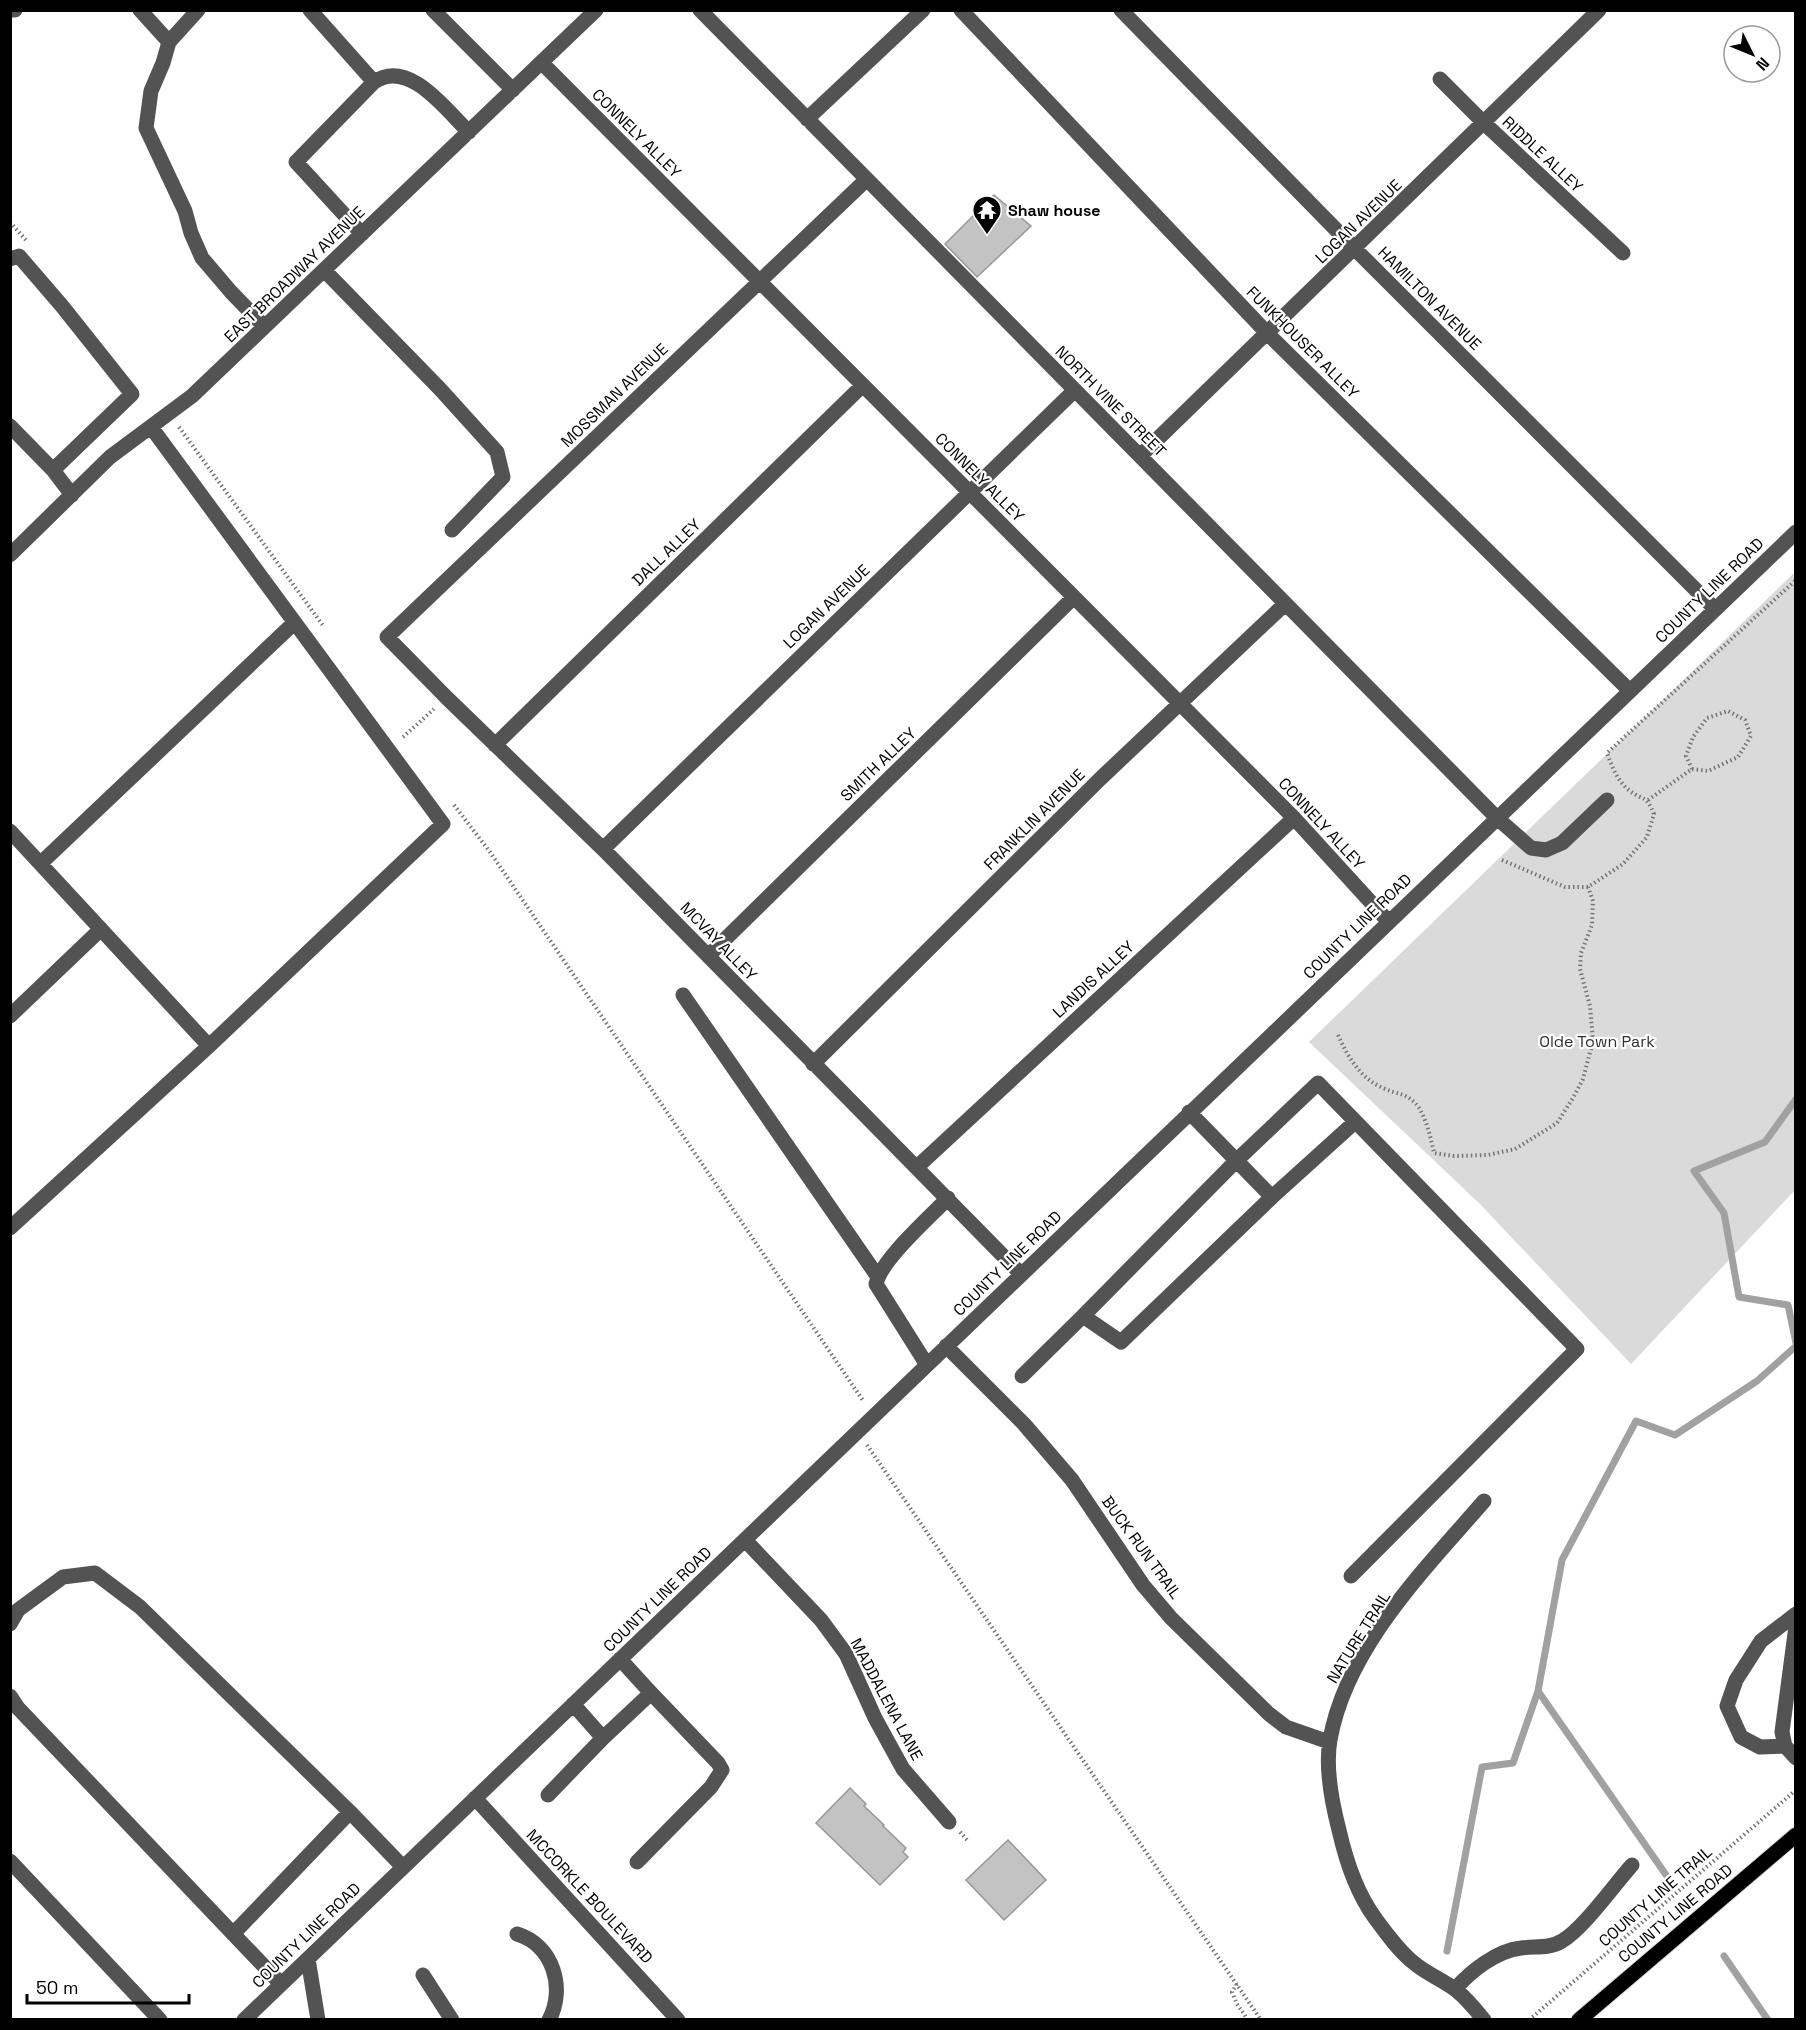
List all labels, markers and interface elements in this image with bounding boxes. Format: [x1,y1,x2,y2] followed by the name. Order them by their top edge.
[1722,24,1782,84] north arrow
[1751,53,1774,75] text: N
[588,84,686,183] street label: CONNELY ALLEY
[1498,112,1588,197] street label: RIDDLE ALLEY
[1311,175,1406,268] street label: LOGAN AVENUE
[971,194,1003,236] temple icon: Shaw house
[1008,200,1101,221] place label: Shaw house
[220,202,369,347] street label: EAST BROADWAY AVENUE
[1373,242,1486,355] street label: HAMILTON AVENUE
[1242,282,1364,403] street label: FUNKHOUSER ALLEY
[556,339,672,452] street label: MOSSMAN AVENUE
[1051,341,1171,461] street label: NORTH VINE STREET
[931,428,1029,527] street label: CONNELY ALLEY
[627,514,705,590] street label: DALL ALLEY
[1651,533,1768,648] street label: COUNTY LINE ROAD
[779,560,874,653] street label: LOGAN AVENUE
[836,723,921,806] street label: SMITH ALLEY
[979,764,1089,874] street label: FRANKLIN AVENUE
[1274,773,1370,874] street label: CONNELY ALLEY
[1299,869,1416,984] street label: COUNTY LINE ROAD
[676,897,762,985] street label: MCVAY ALLEY
[1048,936,1139,1023] street label: LANDIS ALLEY
[1539,1031,1655,1052] park label: Olde Town Park
[949,1206,1066,1321] street label: COUNTY LINE ROAD
[1097,1491,1186,1603] street label: BUCK RUN TRAIL
[599,1542,716,1657] street label: COUNTY LINE ROAD
[1322,1587,1395,1687] street label: NATURE TRAIL
[845,1634,928,1764] street label: MADDALENA LANE
[522,1825,657,1968] street label: MCCORKLE BOULEVARD
[1594,1841,1717,1951] street label: COUNTY LINE TRAIL
[1614,1859,1737,1967] street label: COUNTY LINE ROAD
[248,1878,365,1993] street label: COUNTY LINE ROAD
[27,1967,189,2005] scale bar
[36,1976,78,1999] text: 50 m

